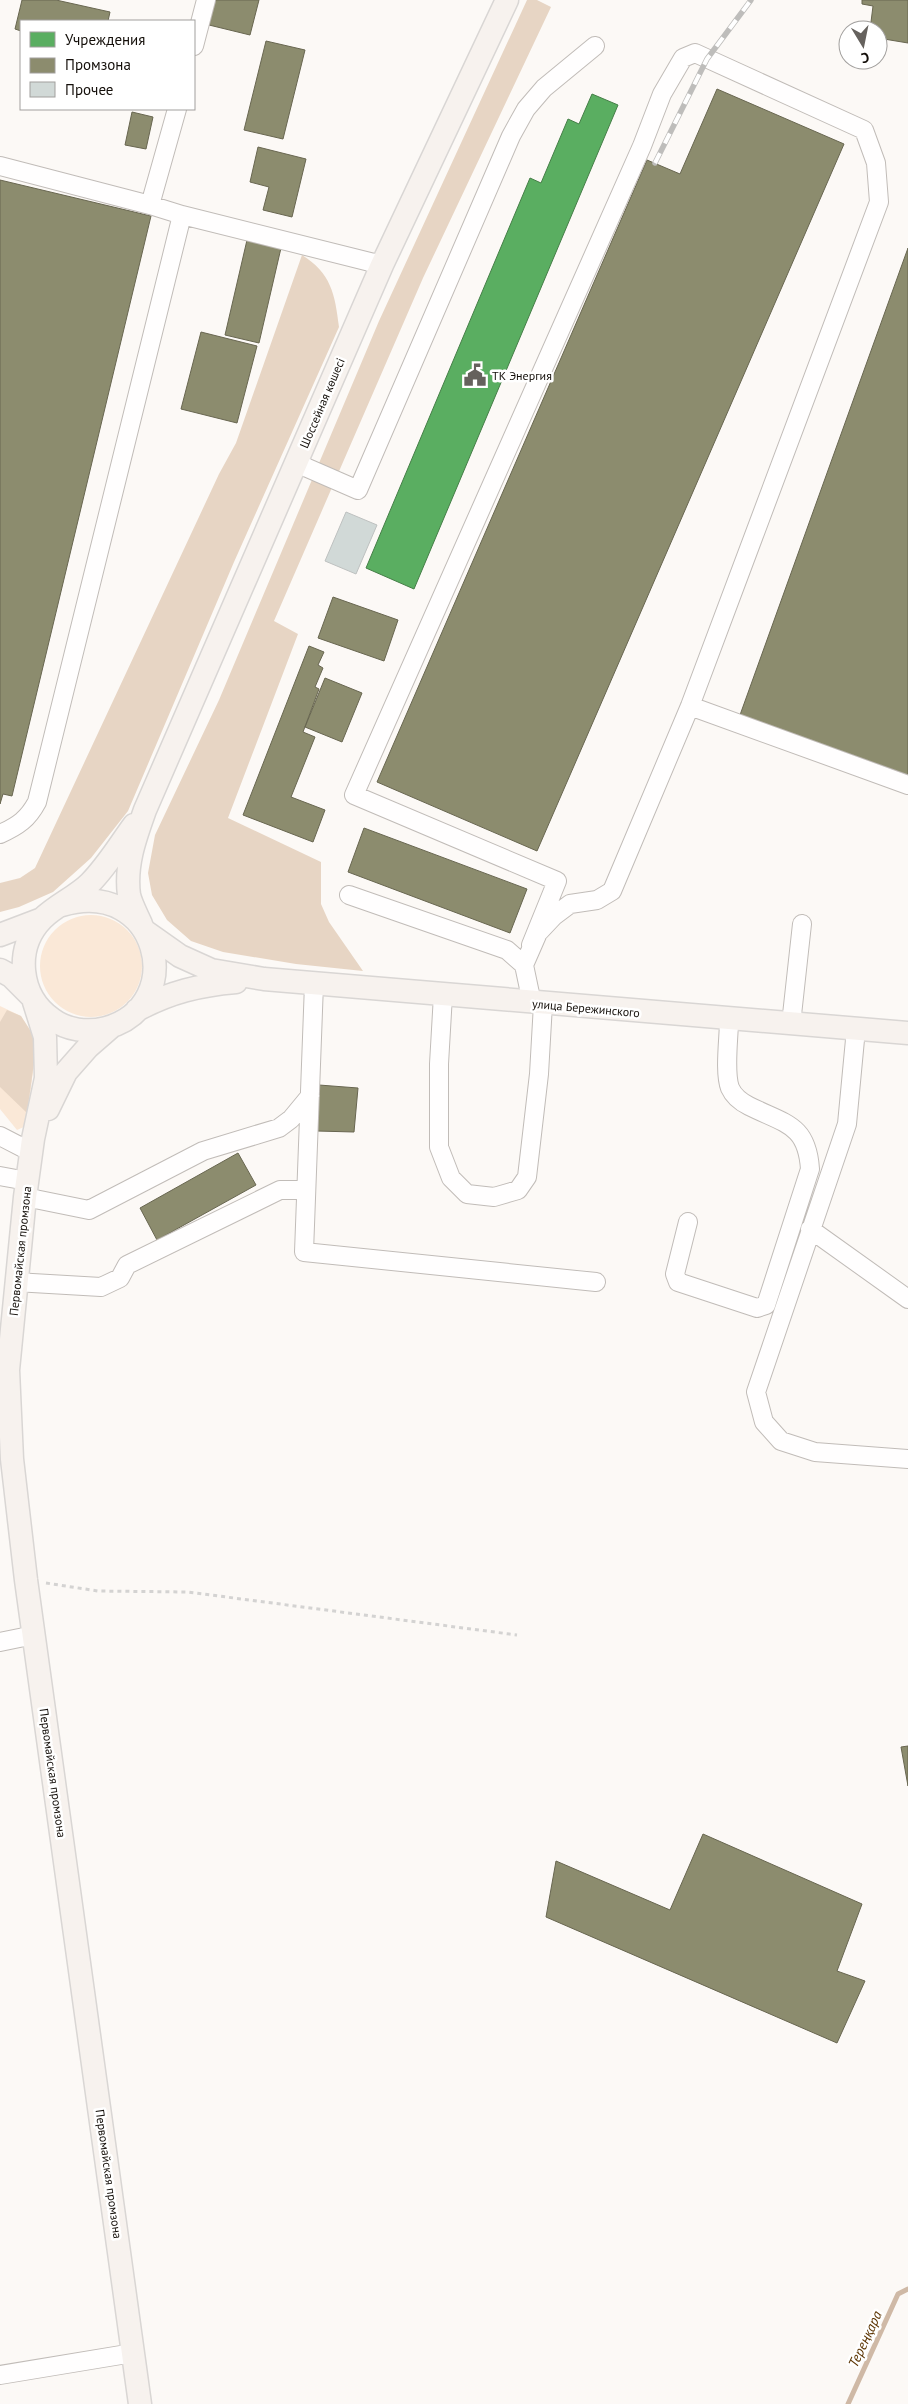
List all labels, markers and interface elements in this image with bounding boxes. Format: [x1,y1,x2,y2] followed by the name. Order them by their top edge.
[20,20,195,110] legend
[838,20,888,70] north arrow
[65,30,145,49] text: Учреждения
[860,48,871,67] text: С
[65,55,131,74] text: Промзона
[65,80,113,99] text: Прочее
[296,356,348,450] street label: Шоссейная көшесі
[462,362,488,388] public building icon: ТК Энергия
[492,368,552,383] place label: ТК Энергия
[532,996,640,1020] street label: улица Бережинского
[6,1185,34,1317] street label: Первомайская промзона
[36,1707,70,1839] street label: Первомайская промзона
[92,2108,126,2240] street label: Первомайская промзона
[844,2308,886,2370] water label: Тереңқара

